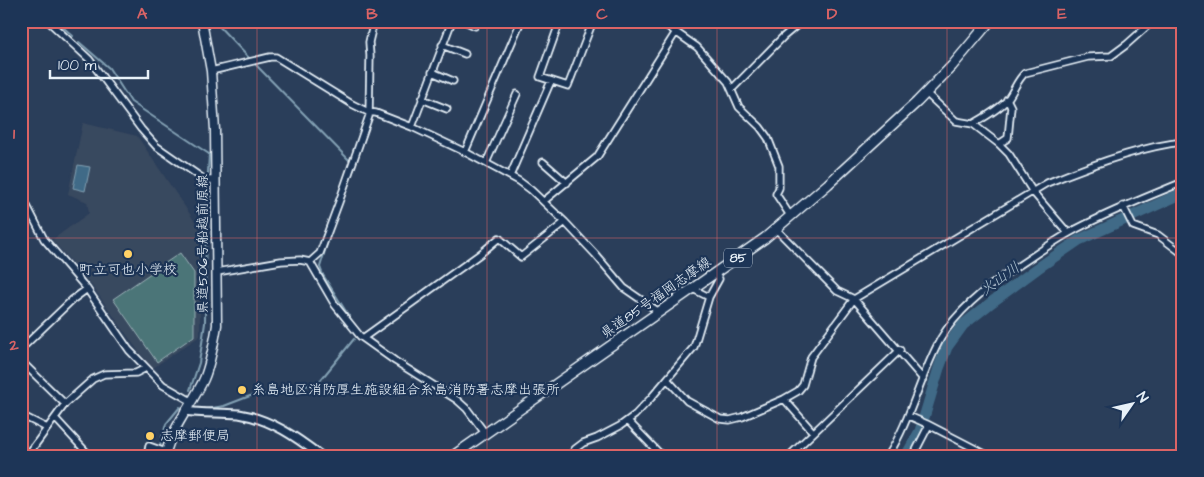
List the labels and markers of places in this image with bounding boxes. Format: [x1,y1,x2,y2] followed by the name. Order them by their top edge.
[122,248,134,260] marker: 町立可也小学校
[79,260,177,280] place label: 町立可也小学校
[252,380,560,400] place label: 糸島地区消防厚生施設組合糸島消防署志摩出張所
[236,384,248,396] marker: 糸島地区消防厚生施設組合糸島消防署志摩出張所
[160,426,230,446] place label: 志摩郵便局
[144,430,156,442] marker: 志摩郵便局

